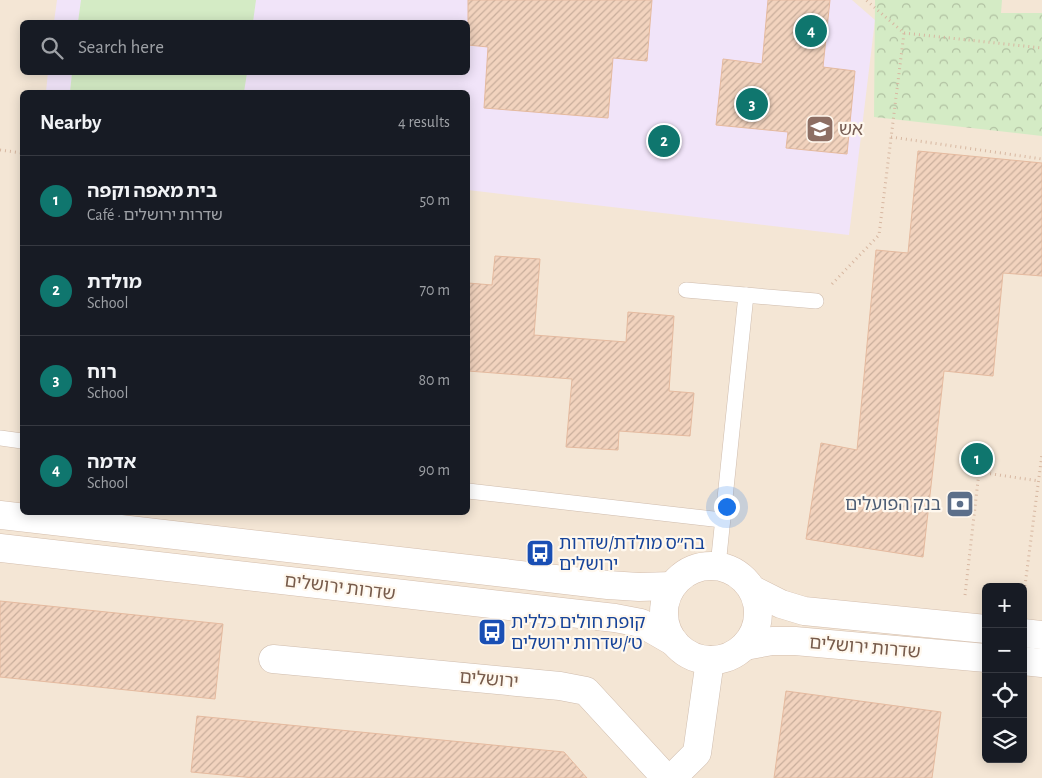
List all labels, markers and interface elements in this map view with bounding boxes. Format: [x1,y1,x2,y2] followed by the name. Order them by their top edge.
[795,12,827,50] pin: 4
[20,20,470,75] search box
[38,34,66,62] icon: search
[78,38,164,57] text: Search here
[736,85,768,123] pin: 3
[40,112,101,133] text: Nearby
[398,114,450,130] text: 4 results
[805,114,835,144] school or university icon: אש
[839,121,863,139] place label: אש
[648,122,680,160] pin: 2
[87,182,217,201] text: בית מאפה וקפה
[53,192,59,208] text: 1
[419,192,450,208] text: 50 m
[87,207,223,223] text: Café · שדרות ירושלים
[87,273,142,292] text: מולדת
[52,282,60,298] text: 2
[419,282,450,298] text: 70 m
[87,295,128,311] text: School
[87,363,117,382] text: רוח
[53,372,59,388] text: 3
[419,372,450,388] text: 80 m
[87,385,128,401] text: School
[961,440,993,478] pin: 1
[87,453,136,472] text: אדמה
[52,462,60,478] text: 4
[419,462,450,478] text: 90 m
[87,475,128,491] text: School
[945,489,975,519] bank icon: בנק הפועלים
[714,494,740,520] your location
[845,495,941,514] place label: בנק הפועלים
[559,534,705,574] place label: בה״ס מולדת/שדרות ירושלים
[525,538,555,568] bus stop icon: בה״ס מולדת/שדרות ירושלים
[283,571,397,604] street label: שדרות ירושלים
[982,583,1027,763] map controls
[982,583,1027,628] button: +
[511,613,646,653] place label: קופת חולים כללית ט׳/שדרות ירושלים
[477,617,507,647] bus stop icon: קופת חולים כללית ט׳/שדרות ירושלים
[982,628,1027,673] button: −
[808,633,921,662] street label: שדרות ירושלים
[459,667,519,692] street label: ירושלים
[982,673,1027,718] button: locate
[982,718,1027,763] button: layers

